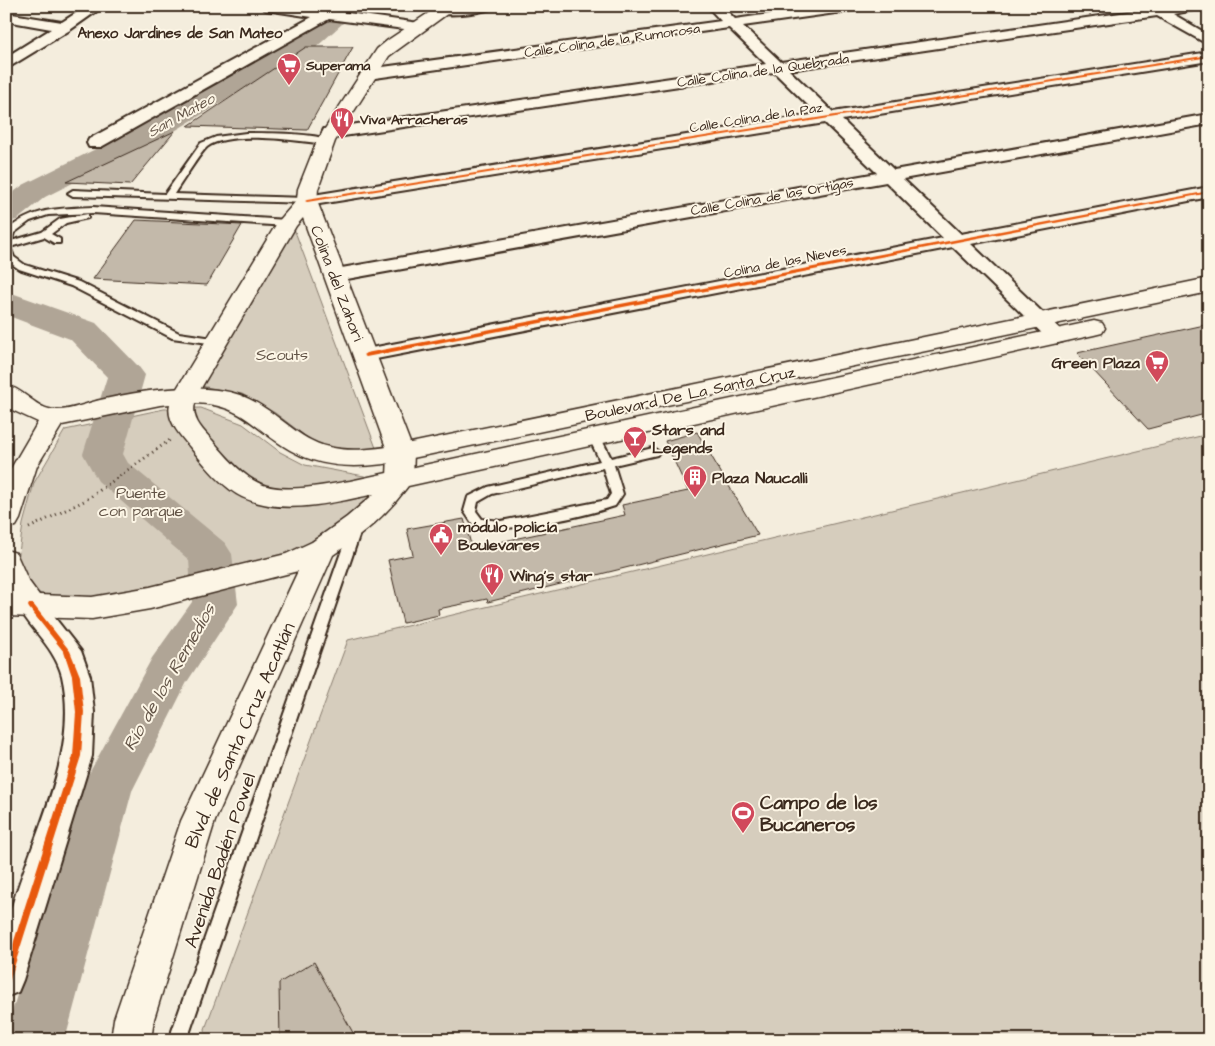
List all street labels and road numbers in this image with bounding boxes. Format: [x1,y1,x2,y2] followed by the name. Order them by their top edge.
[523,19,701,63] street label: Calle Colina de la Rumorosa
[676,49,850,93] street label: Calle Colina de la Quebrada
[688,98,824,138] street label: Calle Colina de la Paz
[689,173,855,221] street label: Calle Colina de las Ortigas
[305,222,369,345] street label: Colina del Zahori
[722,240,848,284] street label: Colina de las Nieves
[583,361,797,427] street label: Boulevard De La Santa Cruz
[178,618,302,853] street label: Blvd. de Santa Cruz Acatlán
[178,769,263,952] street label: Avenida Badén Powel

